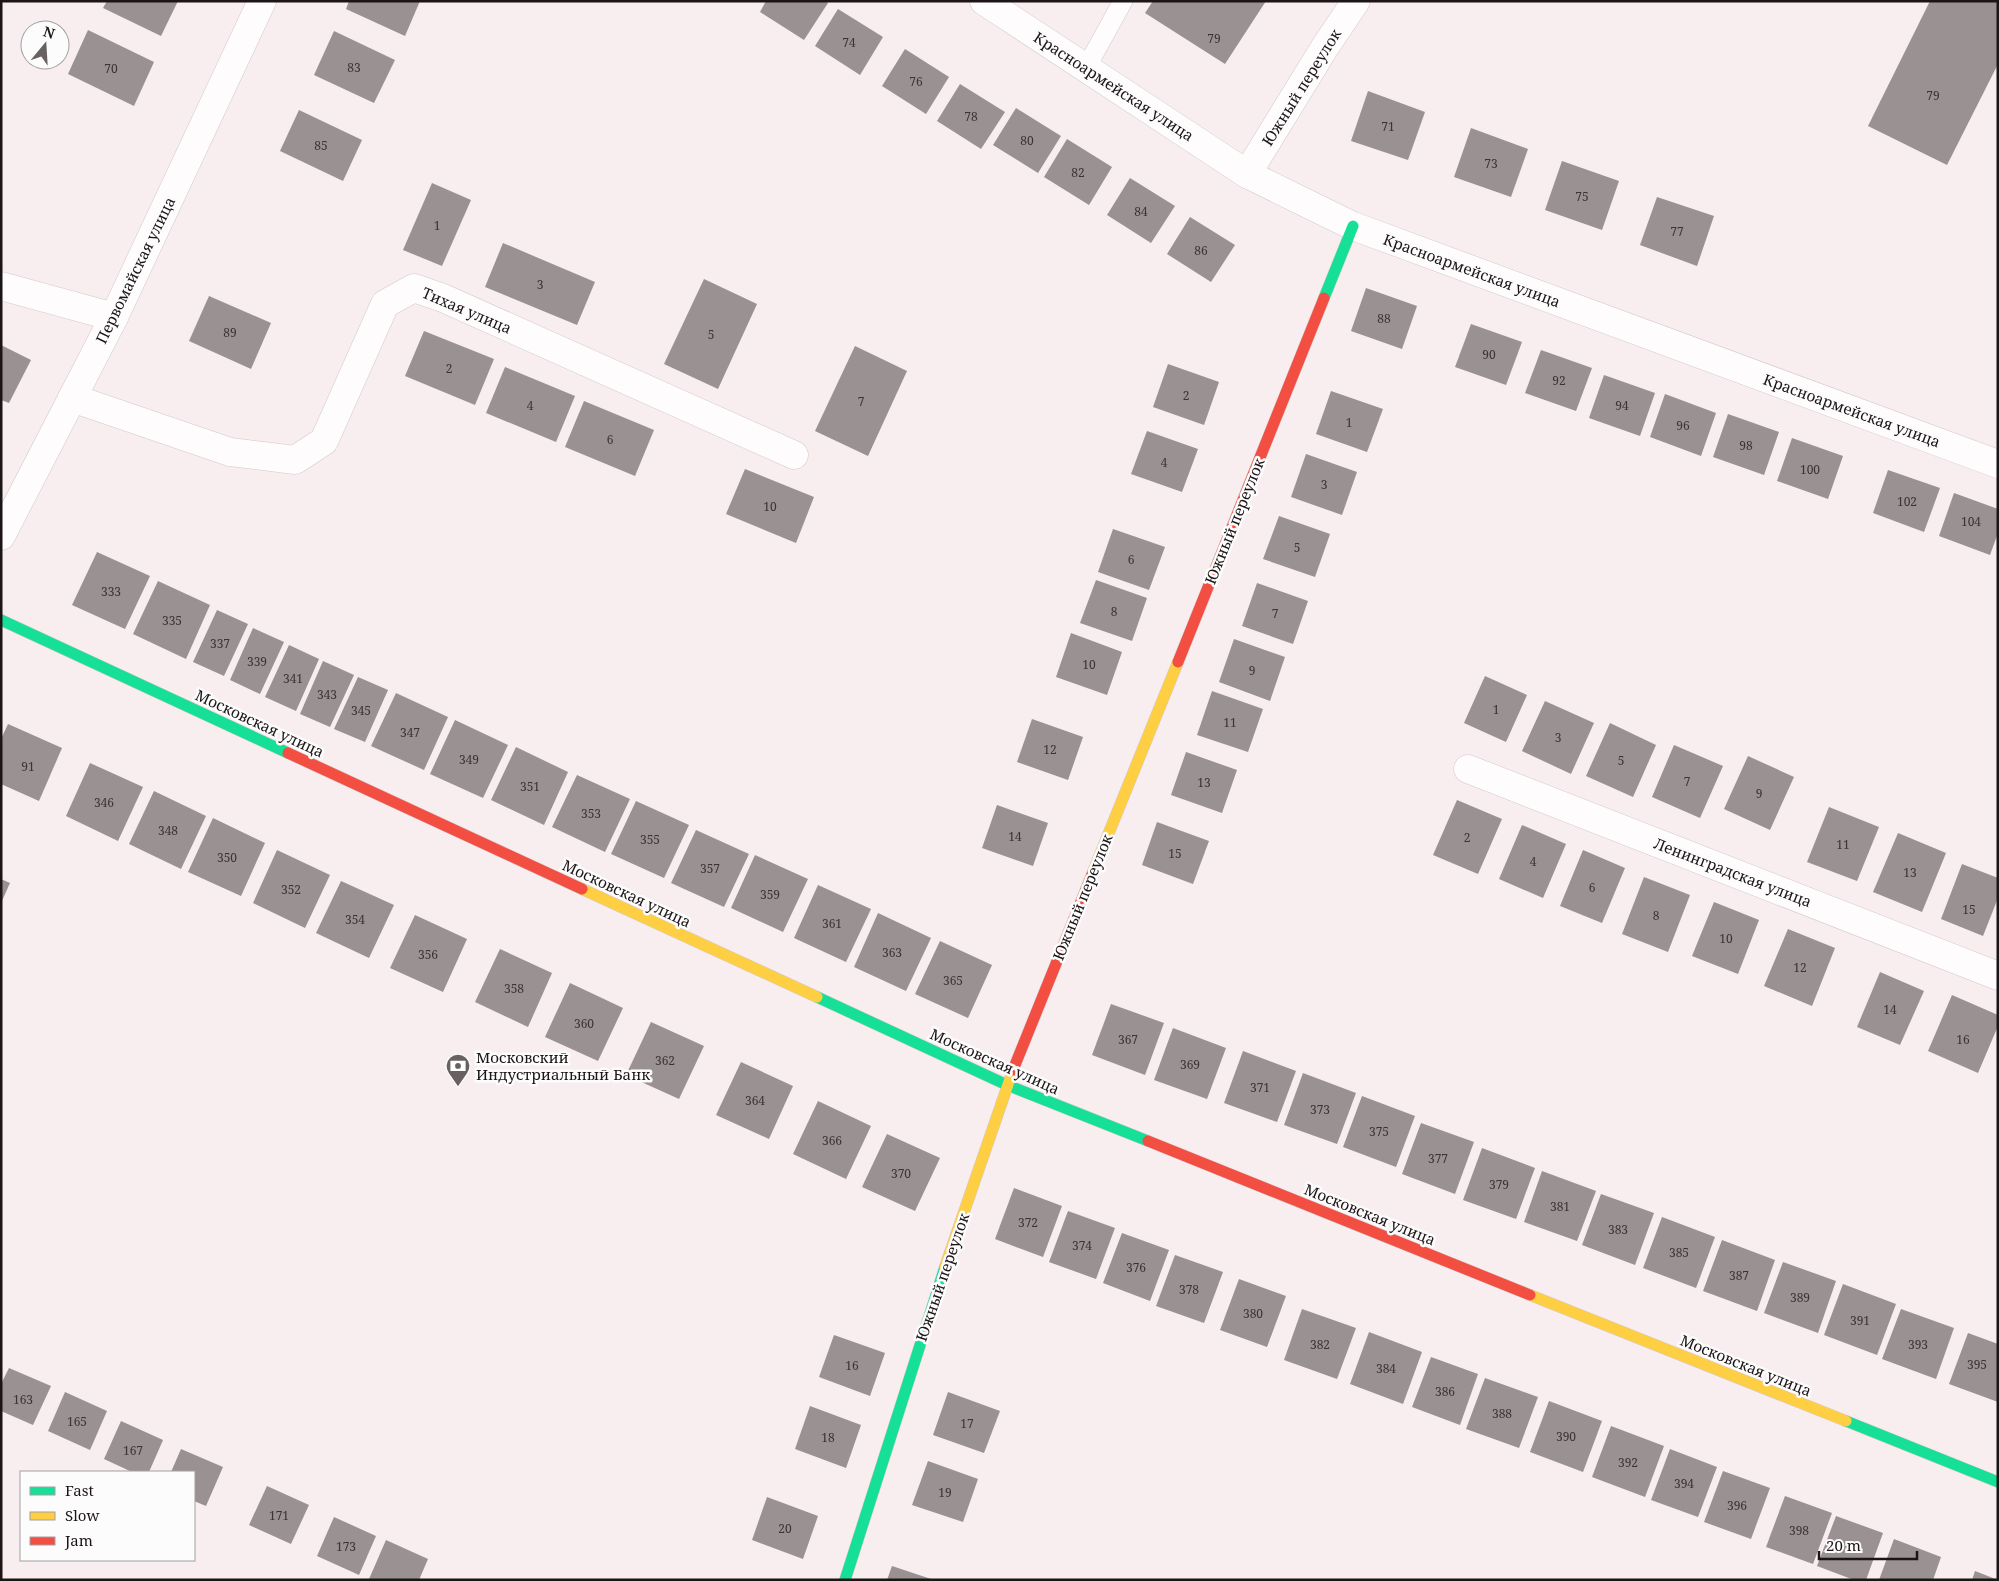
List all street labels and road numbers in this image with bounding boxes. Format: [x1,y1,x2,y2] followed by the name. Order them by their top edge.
[1257,25,1345,149] street label: Южный переулок
[1030,27,1198,145] street label: Красноармейская улица
[91,193,179,347] street label: Первомайская улица
[1381,229,1563,311] street label: Красноармейская улица
[419,282,515,338] street label: Тихая улица
[1761,369,1943,451] street label: Красноармейская улица
[1200,455,1269,587] street label: Южный переулок
[192,684,328,762] street label: Московская улица
[1048,831,1117,963] street label: Южный переулок
[1651,833,1815,911] street label: Ленинградская улица
[559,854,695,932] street label: Московская улица
[927,1023,1063,1099] street label: Московская улица
[1301,1179,1439,1249] street label: Московская улица
[911,1210,973,1344] street label: Южный переулок
[1677,1330,1815,1400] street label: Московская улица

